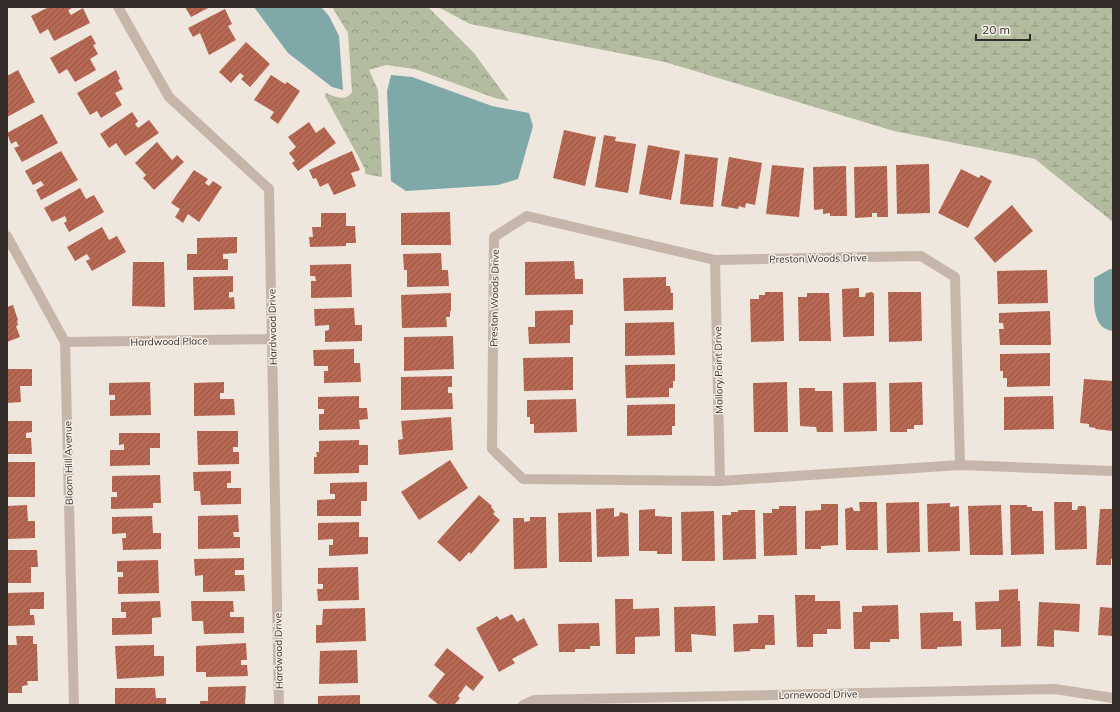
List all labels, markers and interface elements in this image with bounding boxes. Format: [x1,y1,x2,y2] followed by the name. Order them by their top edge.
[976,16,1030,42] scale bar
[982,22,1010,37] text: 20 m
[487,249,502,347] street label: Preston Woods Drive
[769,251,867,266] street label: Preston Woods Drive
[265,289,280,365] street label: Hardwood Drive
[711,326,726,414] street label: Mallory Point Drive
[130,334,208,349] street label: Hardwood Place
[61,421,76,505] street label: Bloom Hill Avenue
[271,613,286,689] street label: Hardwood Drive
[779,687,858,702] street label: Lornewood Drive

